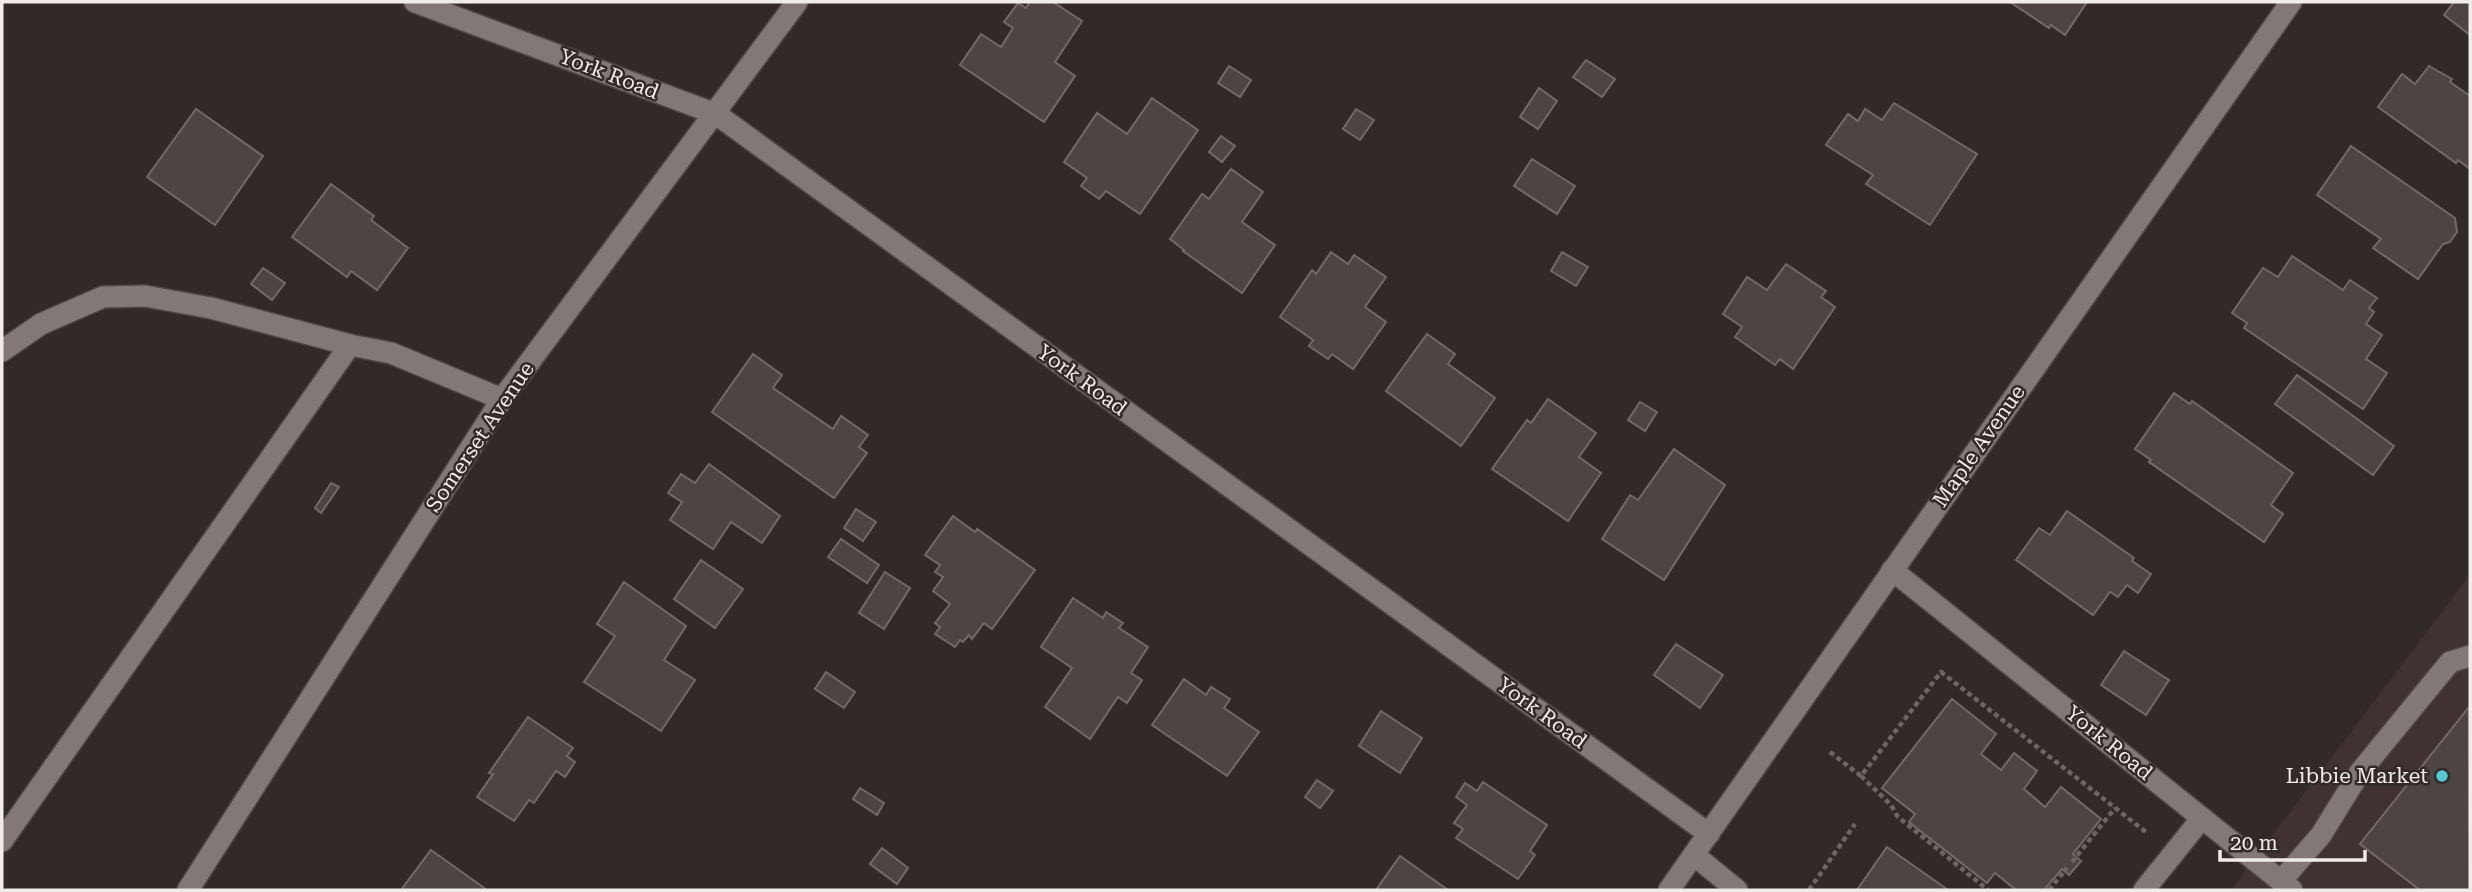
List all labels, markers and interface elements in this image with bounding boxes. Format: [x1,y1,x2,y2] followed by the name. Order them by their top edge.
[556,44,663,104] street label: York Road
[1033,340,1132,421] street label: York Road
[421,358,539,516] street label: Somerset Avenue
[1928,380,2030,512] street label: Maple Avenue
[1493,673,1592,754] street label: York Road
[2061,701,2158,786] street label: York Road
[2286,764,2428,788] place label: Libbie Market
[2434,768,2450,784] marker: Libbie Market
[2220,818,2365,862] scale bar
[2230,831,2278,855] text: 20 m

